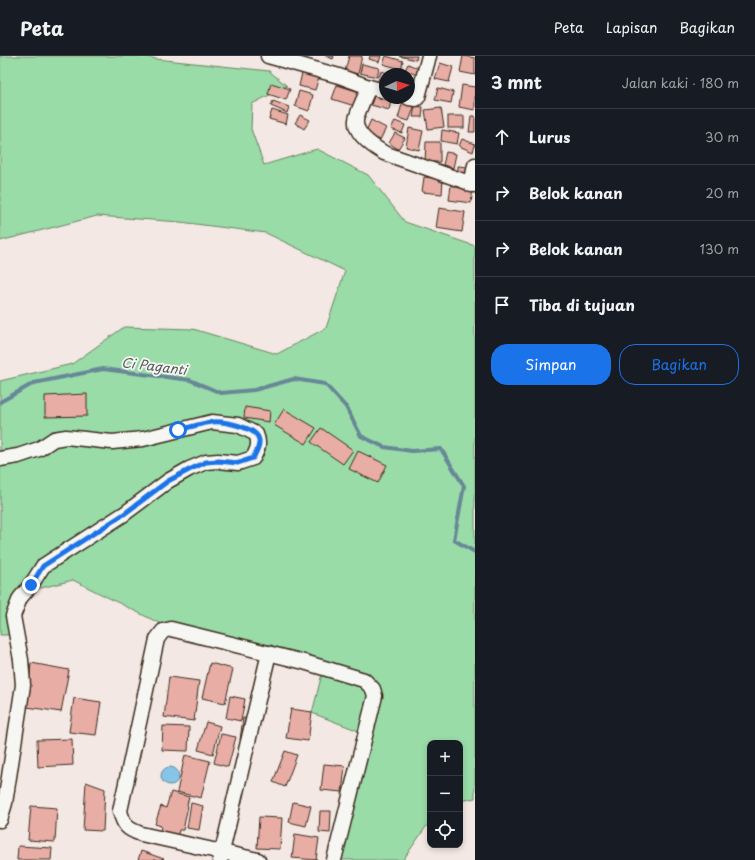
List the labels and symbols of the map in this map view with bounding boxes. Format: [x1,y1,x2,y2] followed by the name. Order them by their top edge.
[379,68,415,104] north arrow
[120,352,190,379] water label: Ci Paganti
[169,421,187,439] route start
[22,576,40,594] route end

